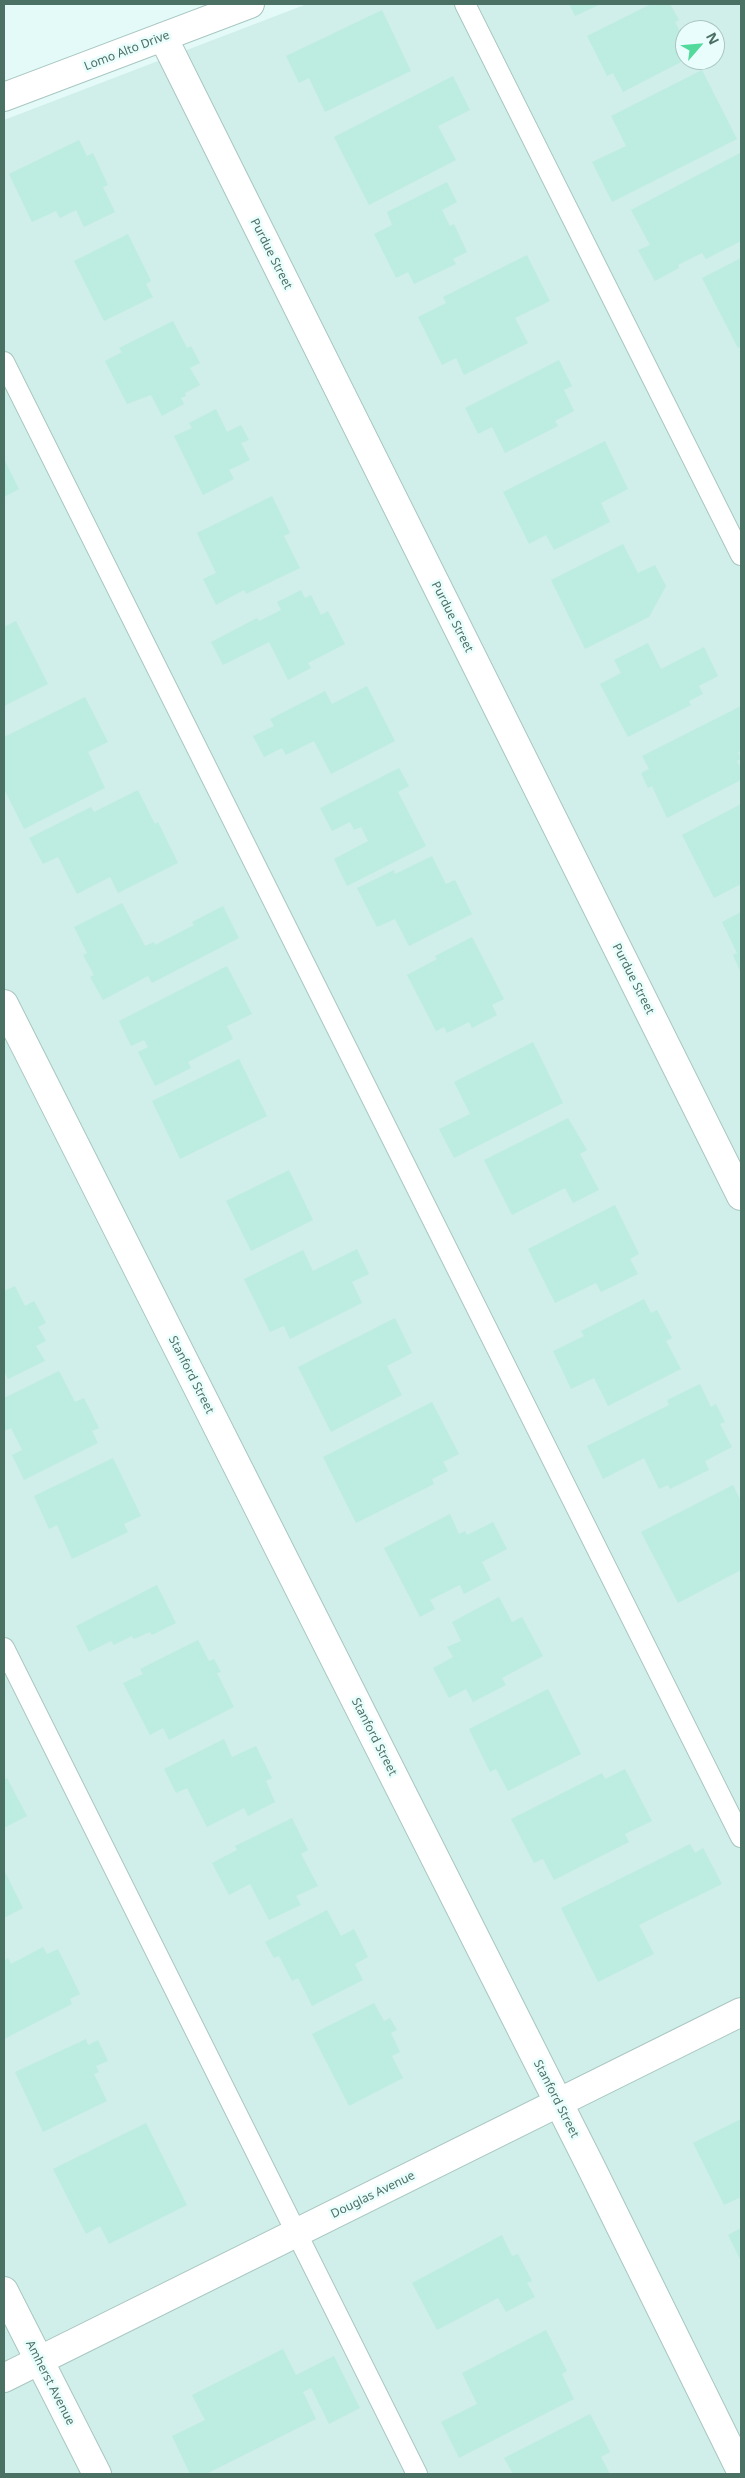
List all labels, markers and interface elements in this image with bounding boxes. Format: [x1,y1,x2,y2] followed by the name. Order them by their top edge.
[675,20,725,70] north arrow
[82,28,172,74] street label: Lomo Alto Drive
[702,29,724,48] text: N
[247,216,295,292] street label: Purdue Street
[428,579,476,655] street label: Purdue Street
[609,941,657,1017] street label: Purdue Street
[165,1334,217,1416] street label: Stanford Street
[348,1696,400,1778] street label: Stanford Street
[530,2058,582,2140] street label: Stanford Street
[329,2168,417,2222] street label: Douglas Avenue
[22,2338,78,2428] street label: Amherst Avenue

